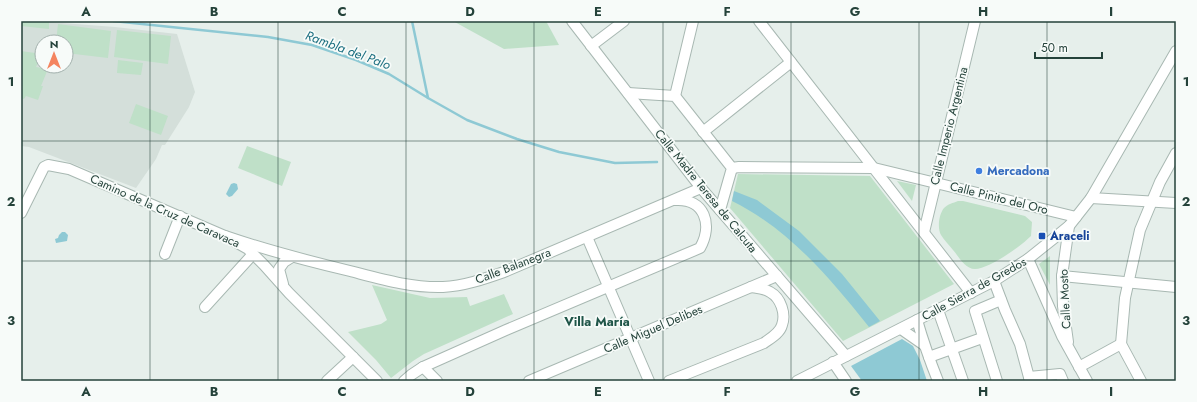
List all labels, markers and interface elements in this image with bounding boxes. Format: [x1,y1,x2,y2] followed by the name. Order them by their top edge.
[80,2,91,21] text: A
[210,2,219,21] text: B
[337,2,347,21] text: C
[465,2,475,21] text: D
[594,2,602,21] text: E
[723,2,731,21] text: F
[850,2,861,21] text: G
[978,2,988,21] text: H
[1109,2,1113,21] text: I
[303,26,393,74] water label: Rambla del Palo
[34,34,74,74] north arrow
[1035,34,1102,60] scale bar
[50,36,58,52] text: N
[1041,39,1068,57] text: 50 m
[926,65,972,187] street label: Calle Imperio Argentina
[8,72,14,91] text: 1
[1183,72,1189,91] text: 1
[650,125,762,257] street label: Calle Madre Teresa de Calcuta
[987,162,1050,180] place label: Mercadona
[974,166,984,176] marker: Mercadona
[87,170,243,252] street label: Camino de la Cruz de Caravaca
[948,177,1051,219] street label: Calle Pinito del Oro
[7,192,15,211] text: 2
[1182,192,1190,211] text: 2
[1049,227,1090,245] place label: Araceli
[1037,231,1047,241] marker: Araceli
[473,243,554,289] street label: Calle Balanegra
[918,253,1030,325] street label: Calle Sierra de Gredos
[1054,268,1076,329] street label: Calle Mosto
[601,300,705,358] street label: Calle Miguel Delibes
[7,311,15,330] text: 3
[1182,311,1190,330] text: 3
[563,312,630,331] district label: Villa María
[80,382,91,401] text: A
[210,382,219,401] text: B
[337,382,347,401] text: C
[465,382,475,401] text: D
[594,382,602,401] text: E
[723,382,731,401] text: F
[850,382,861,401] text: G
[978,382,988,401] text: H
[1109,382,1113,401] text: I

